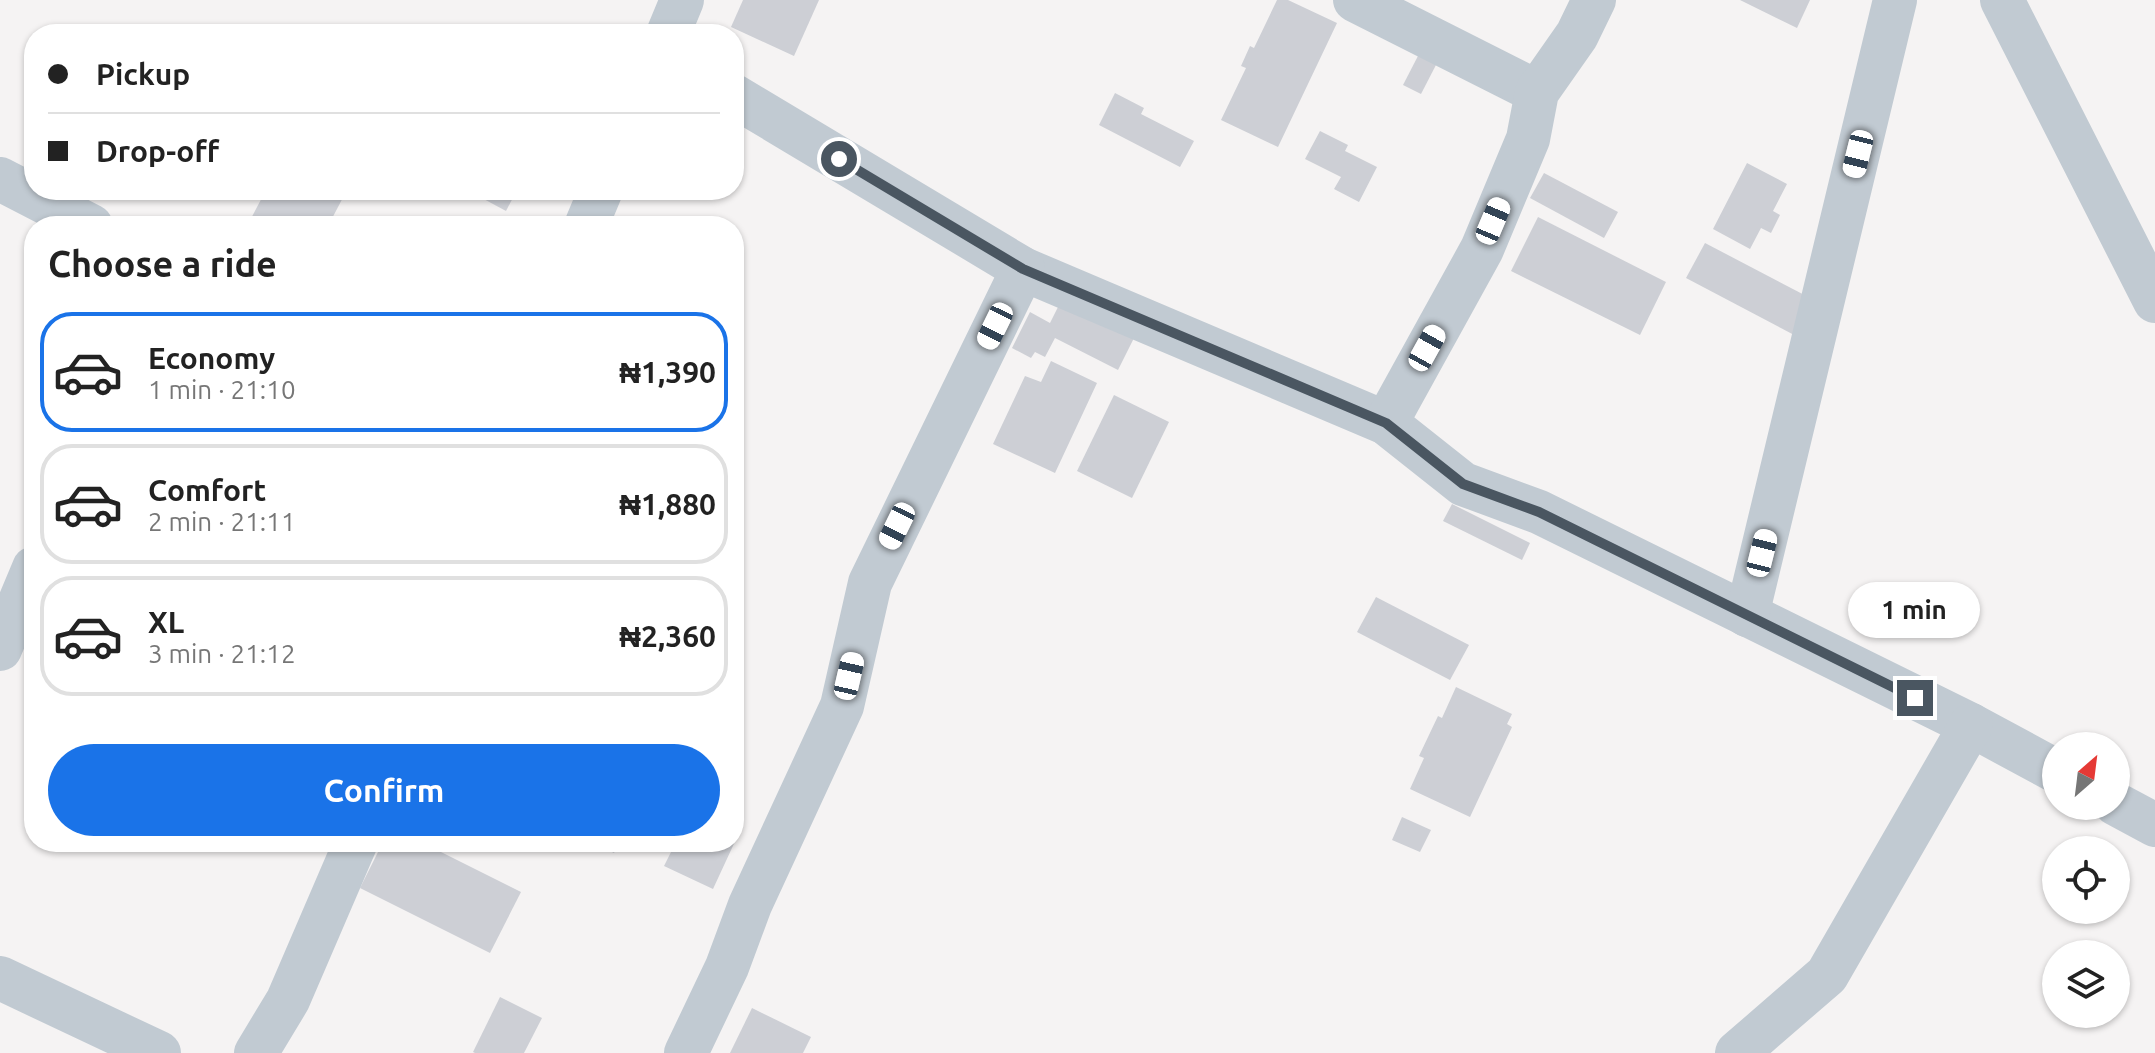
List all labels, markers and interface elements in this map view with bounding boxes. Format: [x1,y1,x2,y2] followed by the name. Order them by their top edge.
[96,57,190,91] text: Pickup
[1841,128,1875,180] car
[96,134,219,168] text: Drop-off
[821,141,857,177] route start
[1473,194,1513,248] car
[48,243,277,284] text: Choose a ride
[974,299,1016,353] car
[1405,321,1449,375] car
[52,336,124,408] icon: car
[148,341,275,375] text: Economy
[619,355,716,389] text: ₦1,390
[148,375,296,404] text: 1 min · 21:10
[52,468,124,540] icon: car
[148,473,266,507] text: Comfort
[619,487,716,521] text: ₦1,880
[876,499,918,553] car
[148,507,296,536] text: 2 min · 21:11
[1745,527,1779,579] car
[1849,582,1981,638] callout: 1 min
[1881,595,1947,624] text: 1 min
[52,600,124,672] icon: car
[148,605,184,639] text: XL
[619,619,716,653] text: ₦2,360
[148,639,296,668] text: 3 min · 21:12
[832,650,866,702] car
[1897,680,1933,716] route end
[2042,732,2130,820] north arrow
[2042,732,2130,1028] map controls
[48,744,720,836] button: Confirm
[2042,836,2130,924] button: locate
[2042,940,2130,1028] button: layers

